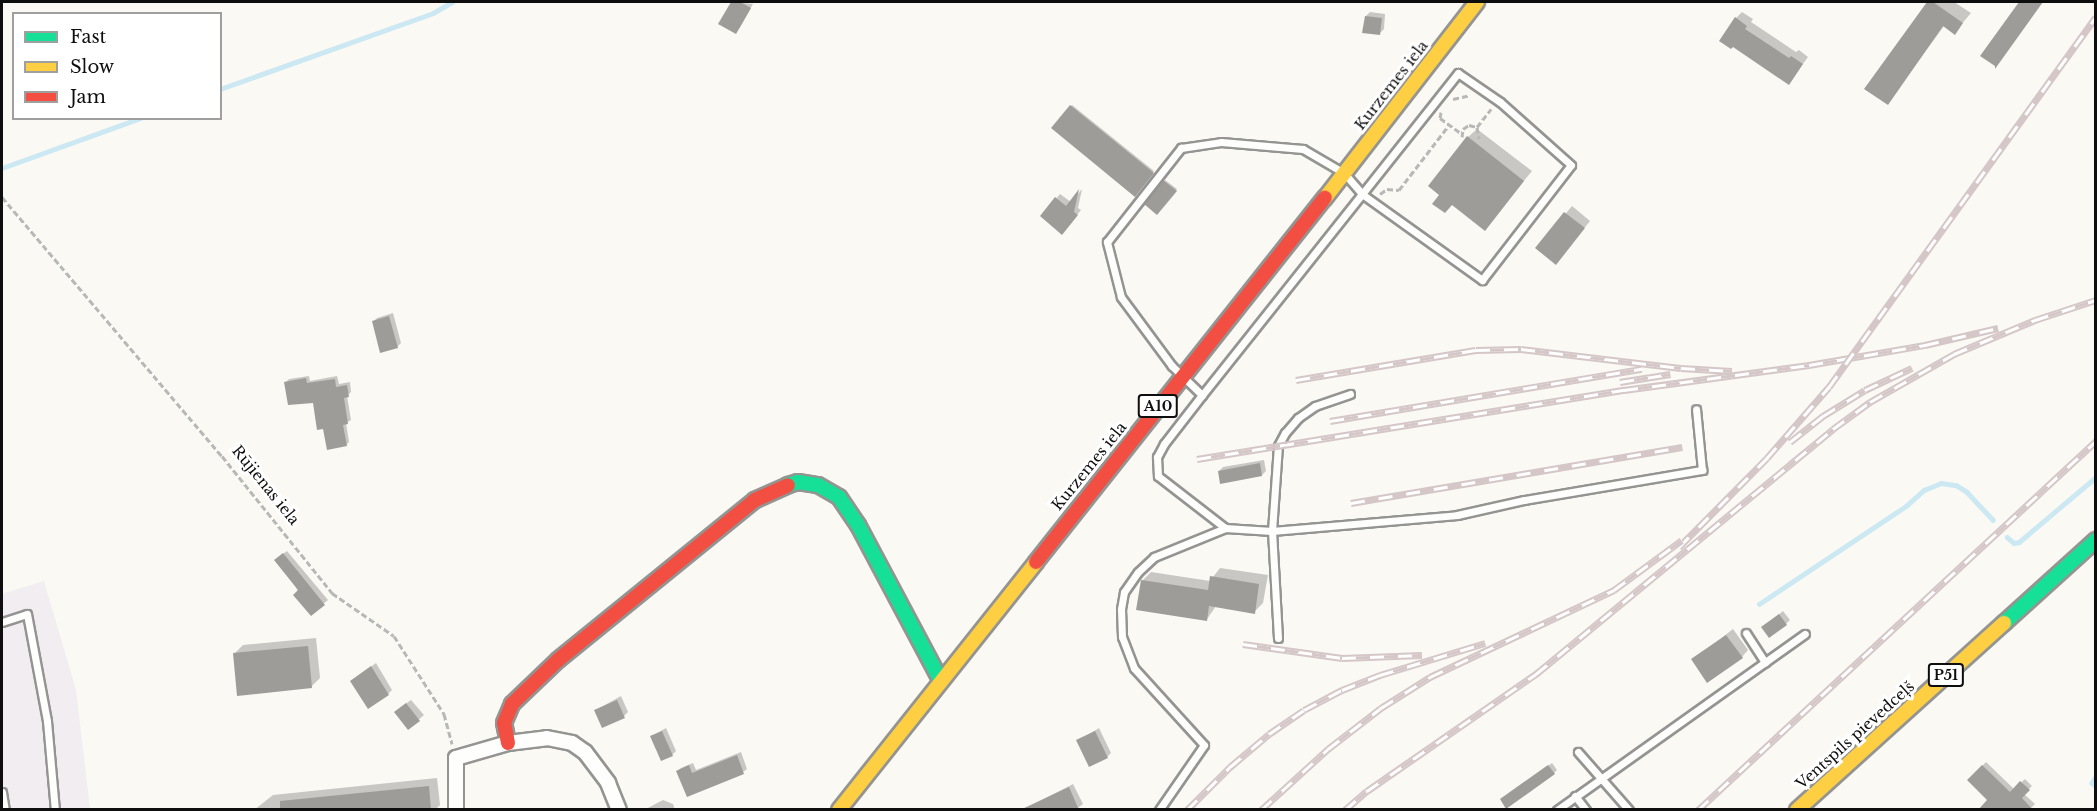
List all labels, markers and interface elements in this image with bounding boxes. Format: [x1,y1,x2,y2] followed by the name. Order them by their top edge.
[12,12,222,120] legend
[70,26,106,48] text: Fast
[1351,37,1431,133] street label: Kurzemes iela
[70,56,114,78] text: Slow
[70,86,106,108] text: Jam
[1137,395,1179,417] road number: A10
[1048,418,1130,514] street label: Kurzemes iela
[229,442,303,528] street label: Rūjienas iela
[1926,664,1966,686] road number: P51
[1792,677,1918,793] street label: Ventspils pievedceļš

